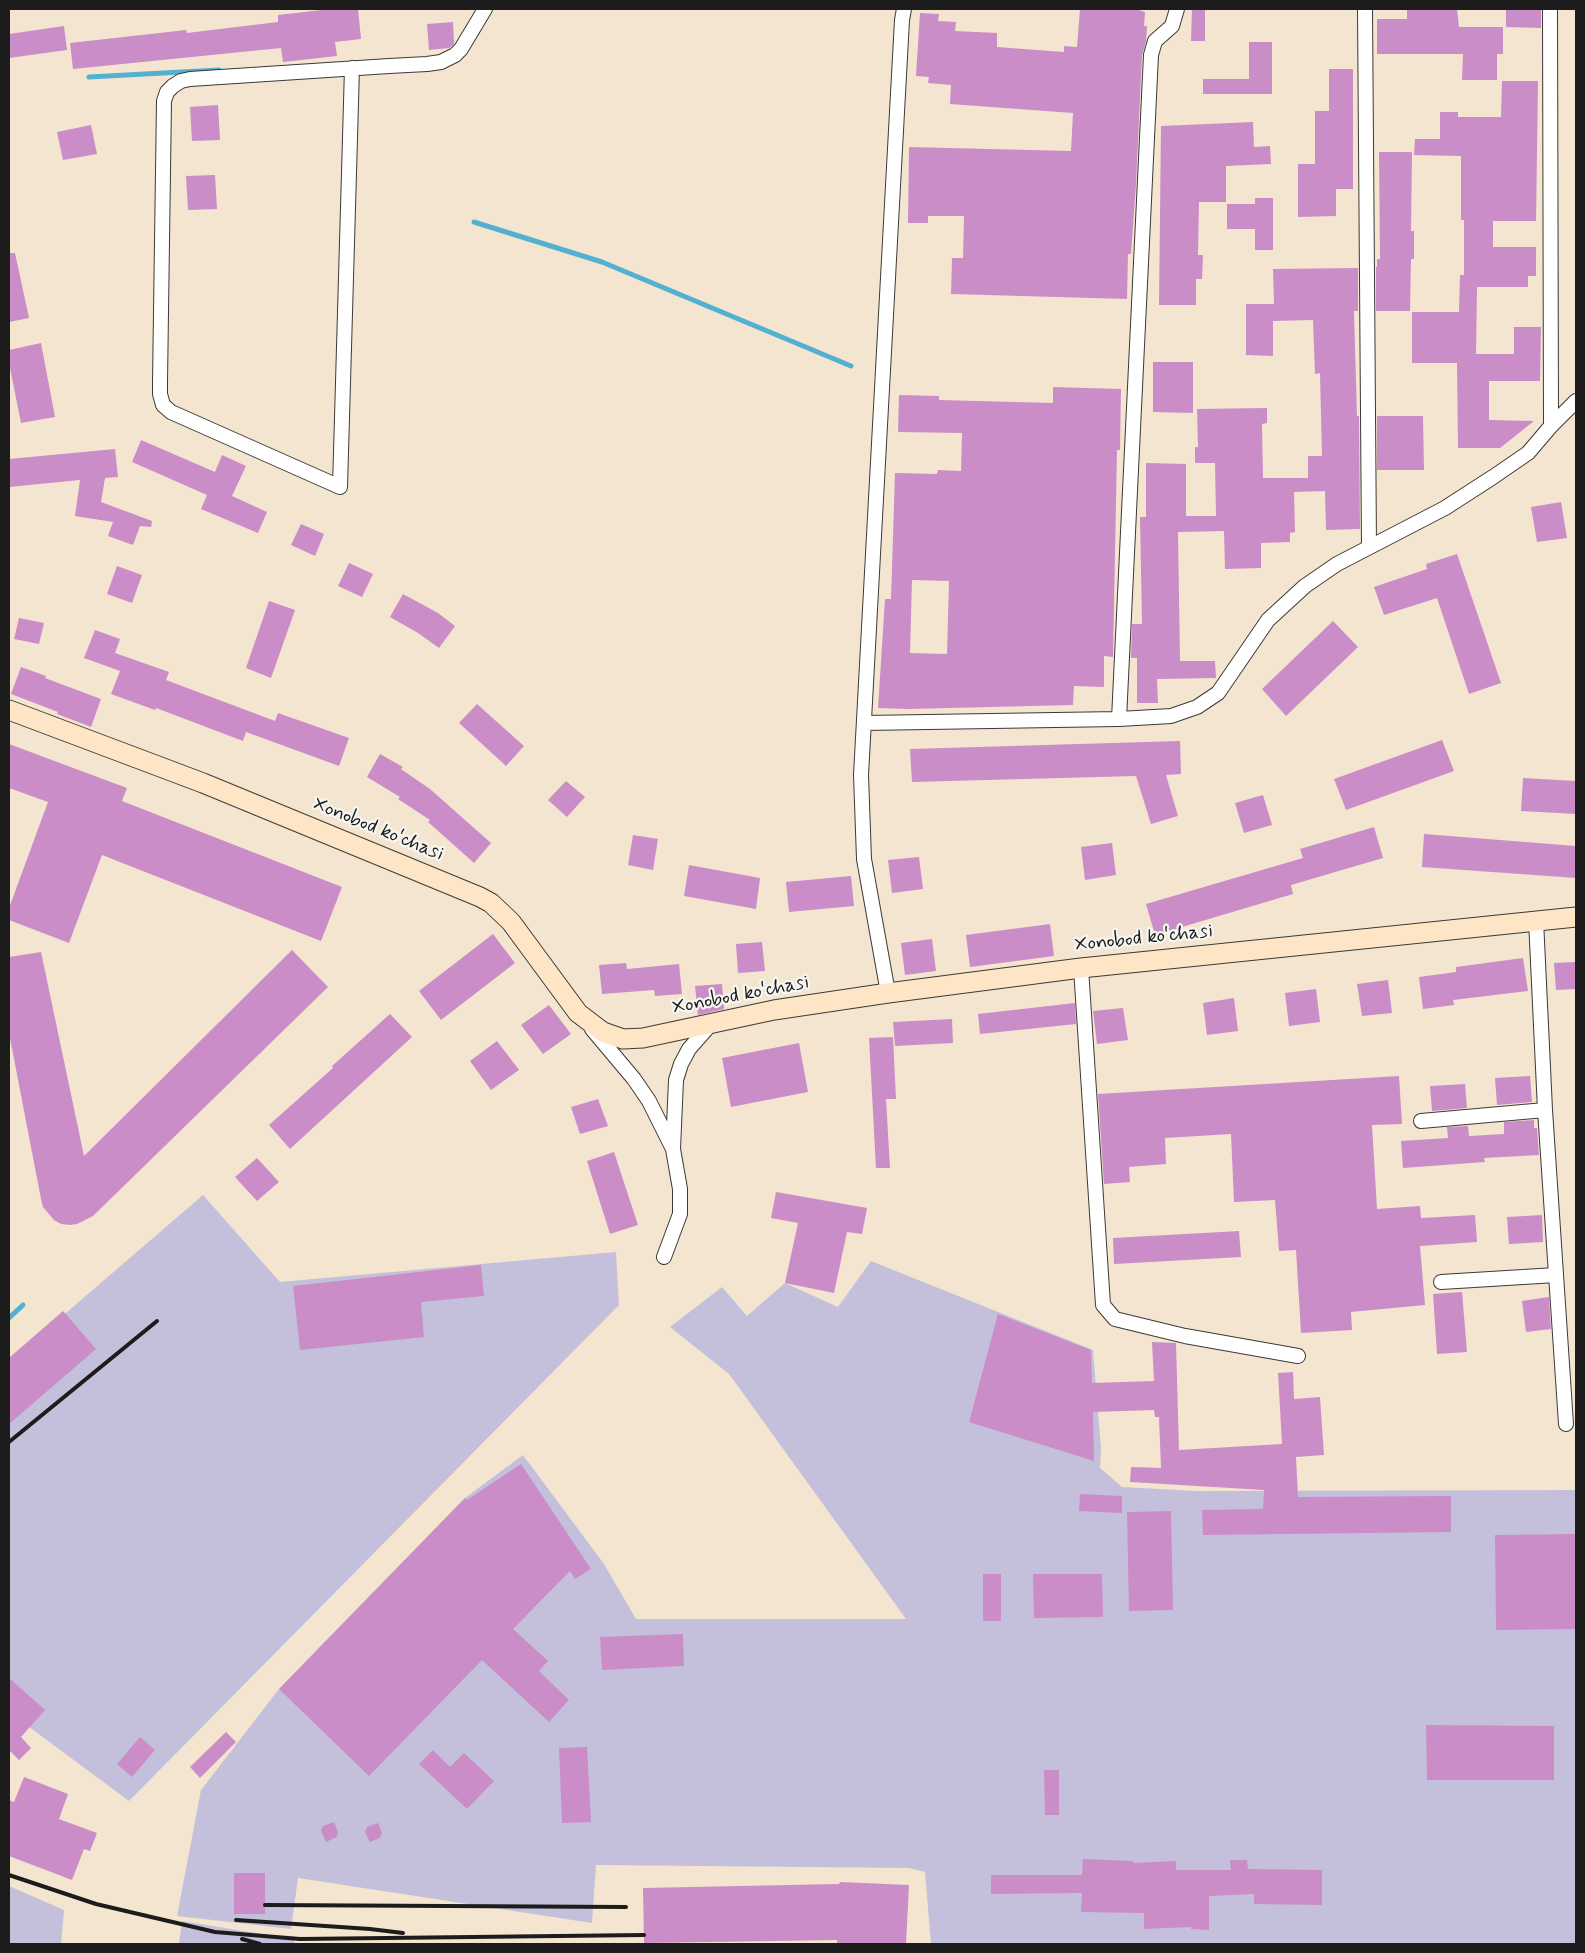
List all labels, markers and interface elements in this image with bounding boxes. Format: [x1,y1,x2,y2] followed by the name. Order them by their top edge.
[309,793,447,867] street label: Xonobod koʻchasi
[1074,920,1214,958] street label: Xonobod koʻchasi
[671,971,811,1021] street label: Xonobod koʻchasi

